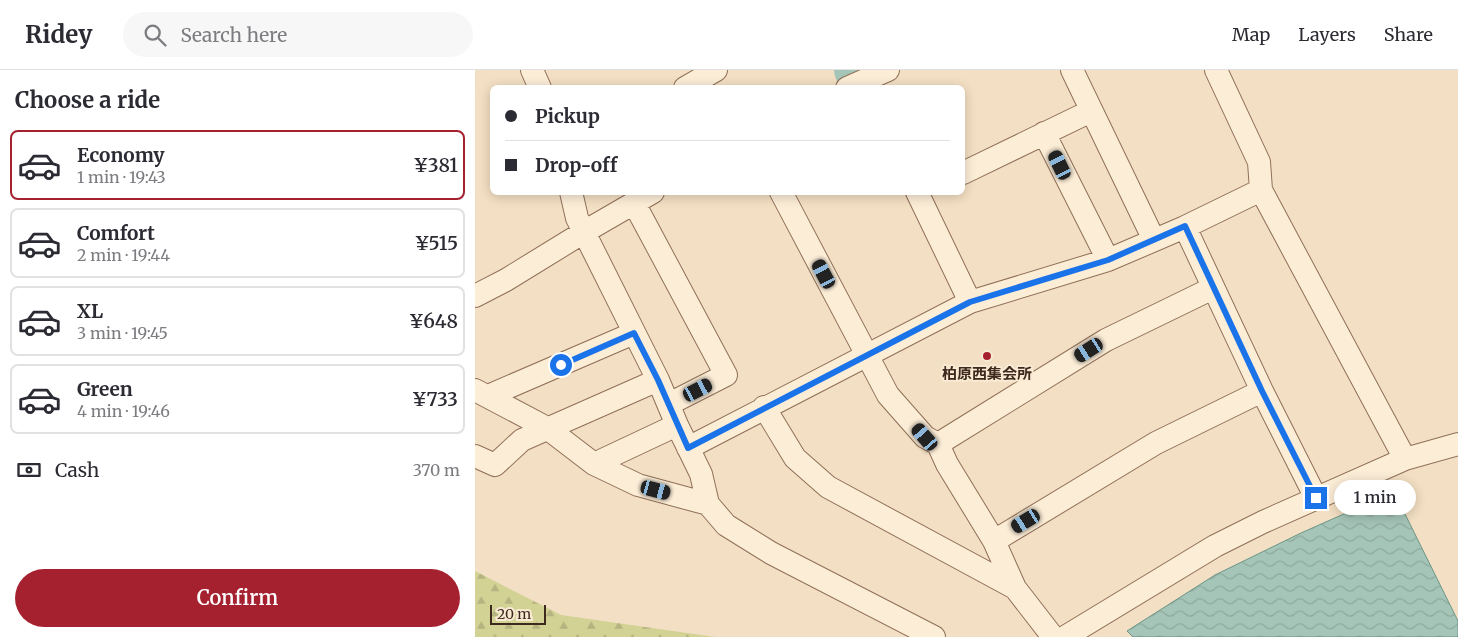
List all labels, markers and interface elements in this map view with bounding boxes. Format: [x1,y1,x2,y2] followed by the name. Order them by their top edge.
[123,12,473,57] search box
[25,19,93,50] text: Ridey
[141,21,169,49] icon: search
[181,23,287,47] text: Search here
[1232,23,1270,46] text: Map
[1298,23,1356,46] text: Layers
[1384,23,1433,46] text: Share
[15,86,160,114] text: Choose a ride
[535,104,600,128] text: Pickup
[17,143,62,188] icon: car
[77,143,165,167] text: Economy
[1046,148,1073,182] car
[413,153,458,177] text: ¥381
[535,153,617,177] text: Drop-off
[77,167,166,187] text: 1 min · 19:43
[17,221,62,266] icon: car
[77,221,155,245] text: Comfort
[415,231,458,255] text: ¥515
[77,245,170,265] text: 2 min · 19:44
[810,257,837,291] car
[17,299,62,344] icon: car
[77,299,103,323] text: XL
[409,309,458,333] text: ¥648
[77,323,168,343] text: 3 min · 19:45
[1072,336,1105,364] car
[981,350,993,362] marker: 柏原西集会所
[550,354,572,376] route start
[942,364,1032,383] place label: 柏原西集会所
[17,377,62,422] icon: car
[77,377,133,401] text: Green
[681,377,714,403] car
[412,387,458,411] text: ¥733
[77,401,170,421] text: 4 min · 19:46
[909,421,940,453] car
[15,456,43,484] icon: cash
[55,458,99,482] text: Cash
[413,460,460,480] text: 370 m
[639,479,672,501] car
[1333,480,1416,516] callout: 1 min
[1305,487,1327,509] route end
[1353,487,1397,507] text: 1 min
[1009,507,1042,535] car
[15,569,460,627] button: Confirm
[490,602,546,625] scale bar
[497,605,531,623] text: 20 m

